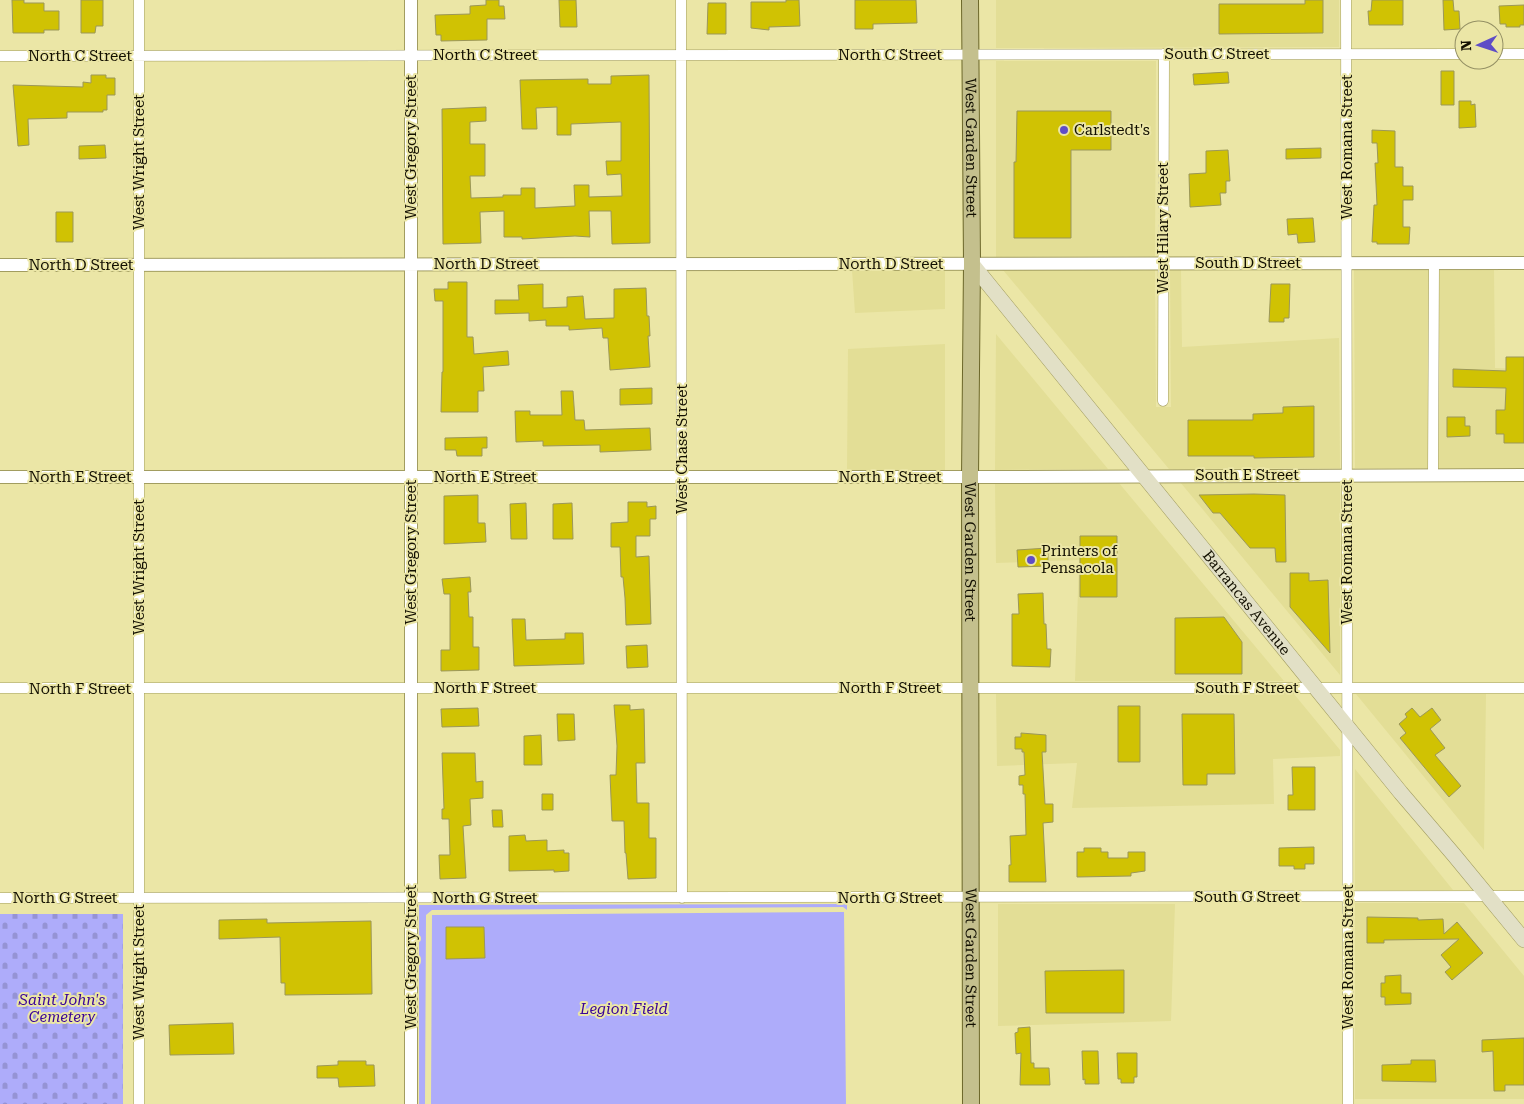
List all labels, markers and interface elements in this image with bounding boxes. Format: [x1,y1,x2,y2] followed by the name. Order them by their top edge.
[1454,20,1504,70] north arrow
[1458,40,1474,51] text: N
[1165,45,1270,63] street label: South C Street
[433,46,537,64] street label: North C Street
[838,46,942,64] street label: North C Street
[28,47,132,65] street label: North C Street
[402,74,420,219] street label: West Gregory Street
[1338,74,1356,220] street label: West Romana Street
[962,78,981,218] street label: West Garden Street
[130,94,148,230] street label: West Wright Street
[1074,121,1150,139] place label: Carlstedt's
[1058,124,1070,136] marker: Carlstedt's
[1154,162,1172,294] street label: West Hilary Street
[1195,254,1301,272] street label: South D Street
[434,255,539,273] street label: North D Street
[839,255,944,273] street label: North D Street
[29,256,134,274] street label: North D Street
[673,384,691,514] street label: West Chase Street
[1195,466,1299,484] street label: South E Street
[29,468,132,486] street label: North E Street
[434,468,537,486] street label: North E Street
[839,468,942,486] street label: North E Street
[402,479,420,624] street label: West Gregory Street
[1338,479,1356,625] street label: West Romana Street
[961,482,979,622] street label: West Garden Street
[130,499,148,635] street label: West Wright Street
[1041,542,1118,577] place label: Printers of Pensacola
[1199,547,1294,659] street label: Barrancas Avenue
[1025,554,1037,566] marker: Printers of Pensacola
[434,679,537,697] street label: North F Street
[839,679,942,697] street label: North F Street
[1195,679,1299,697] street label: South F Street
[29,680,132,698] street label: North F Street
[402,884,420,1029] street label: West Gregory Street
[1339,884,1357,1030] street label: West Romana Street
[962,888,980,1028] street label: West Garden Street
[1194,888,1300,906] street label: South G Street
[13,889,118,907] street label: North G Street
[433,889,538,907] street label: North G Street
[838,889,943,907] street label: North G Street
[130,904,148,1040] street label: West Wright Street
[18,991,105,1026] park label: Saint John's Cemetery
[579,1000,668,1018] park label: Legion Field

